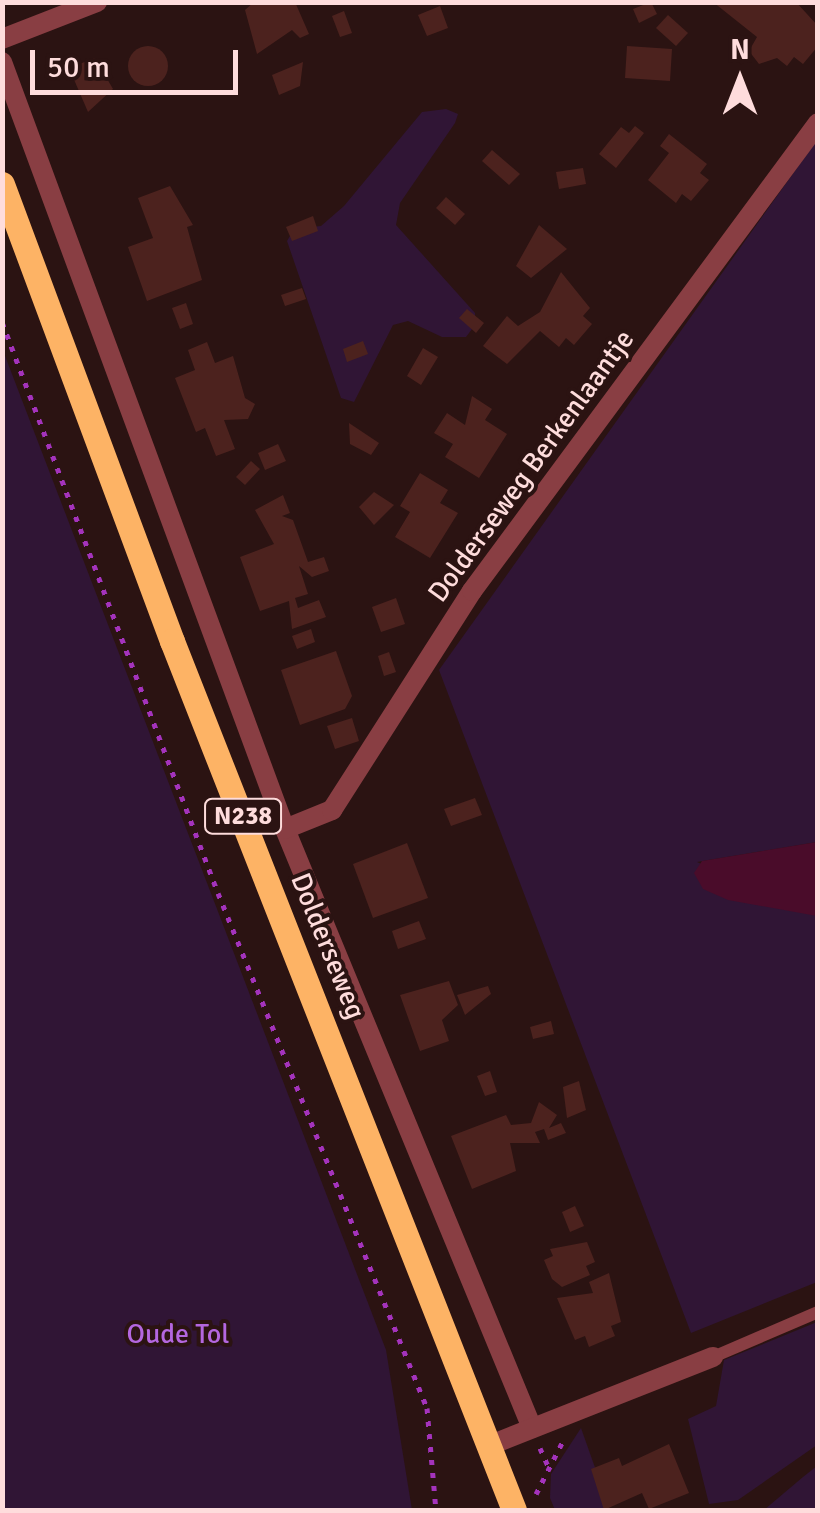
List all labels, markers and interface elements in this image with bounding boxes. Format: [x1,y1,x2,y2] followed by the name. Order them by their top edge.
[35,30,242,92] scale bar
[690,30,790,130] north arrow
[730,33,750,67] text: N
[47,49,110,86] text: 50 m
[421,323,641,609] street label: Dolderseweg Berkenlaantje
[203,796,283,836] road number: N238
[283,868,373,1024] street label: Dolderseweg
[127,1317,229,1351] park label: Oude Tol

